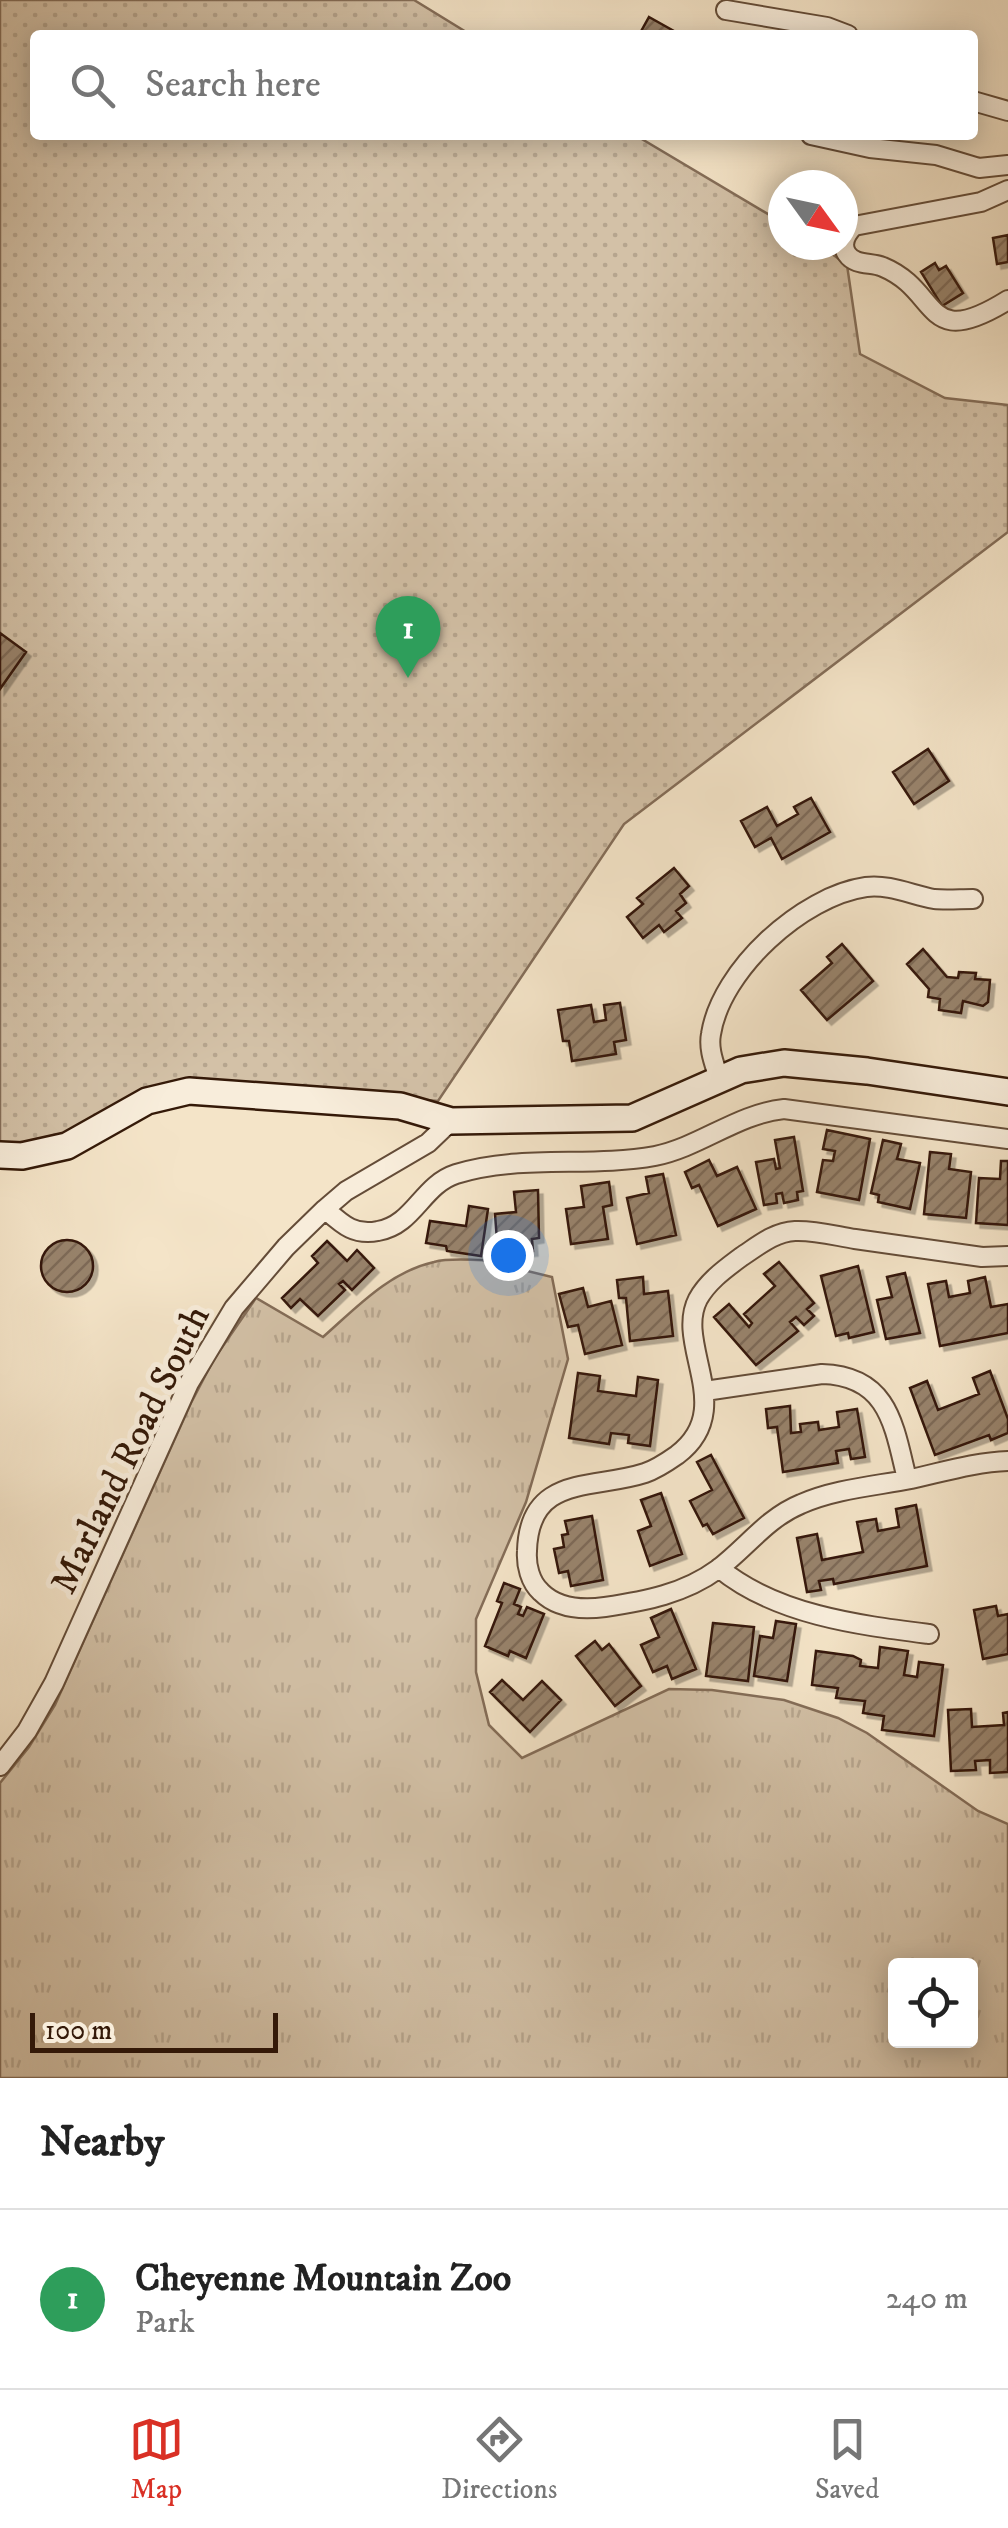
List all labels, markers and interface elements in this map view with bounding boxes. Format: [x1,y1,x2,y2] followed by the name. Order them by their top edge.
[30,30,978,140] search box
[65,58,120,113] icon: search
[145,61,321,109] text: Search here
[768,170,858,260] north arrow
[376,596,440,678] pin: 1
[483,1230,534,1281] your location
[40,1298,221,1602] street label: Marland Road South
[888,1958,978,2048] map controls
[888,1958,978,2048] button: locate
[30,2008,278,2052] scale bar
[45,2013,112,2048] text: 100 m
[40,2117,164,2169] text: Nearby
[135,2255,511,2303] text: Cheyenne Mountain Zoo
[67,2279,78,2319] text: 1
[886,2279,968,2319] text: 240 m
[135,2303,195,2343] text: Park
[129,2412,184,2507] tab: Map
[441,2412,557,2507] tab: Directions
[815,2412,879,2507] tab: Saved

